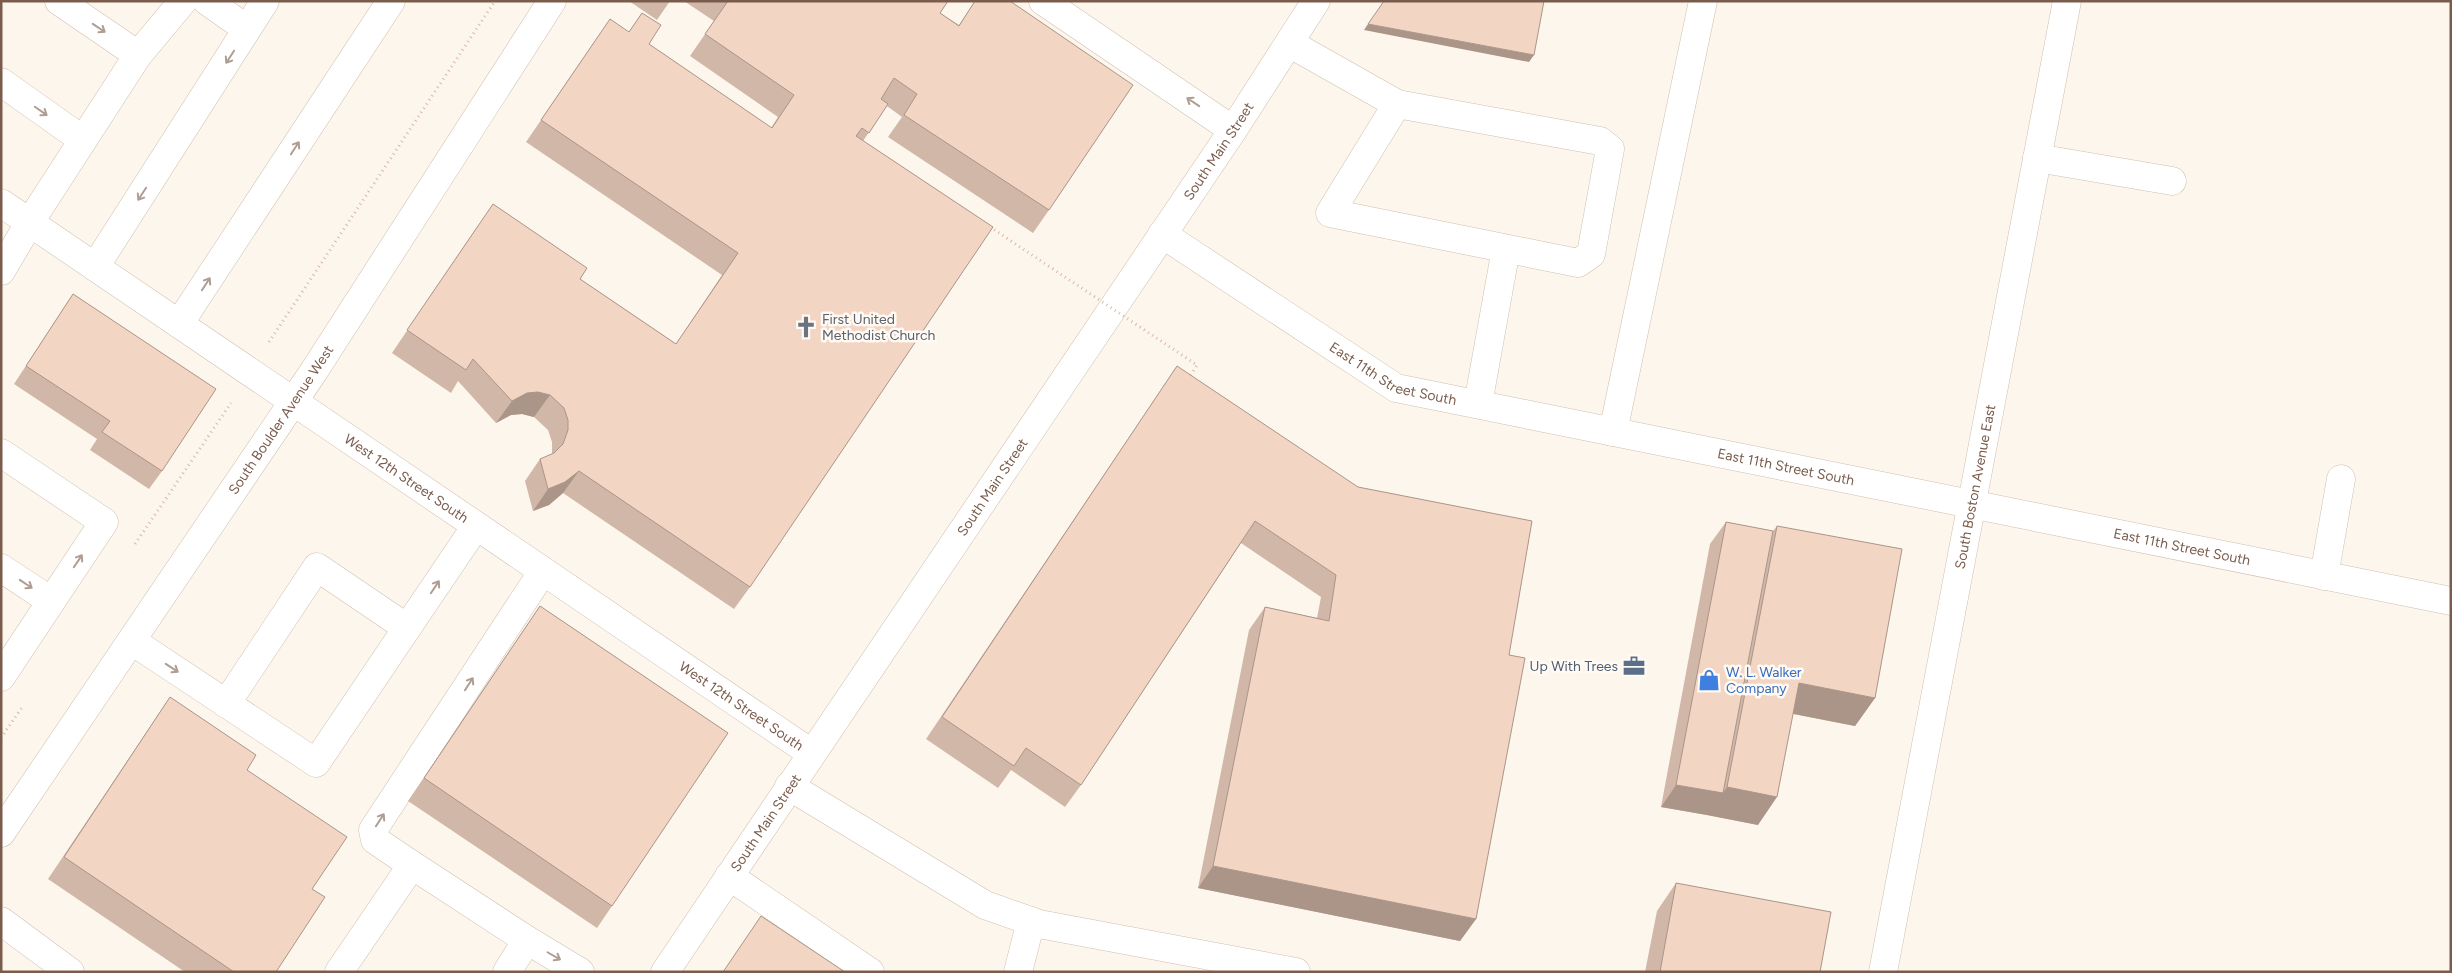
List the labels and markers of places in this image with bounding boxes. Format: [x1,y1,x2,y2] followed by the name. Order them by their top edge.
[822,311,935,344] place label: First United Methodist Church
[793,314,819,340] church icon: First United Methodist Church
[1621,653,1647,679] office icon: Up With Trees
[1530,658,1618,675] place label: Up With Trees
[1726,664,1802,697] place label: W. L. Walker Company
[1696,667,1722,693] shop icon: W. L. Walker Company

